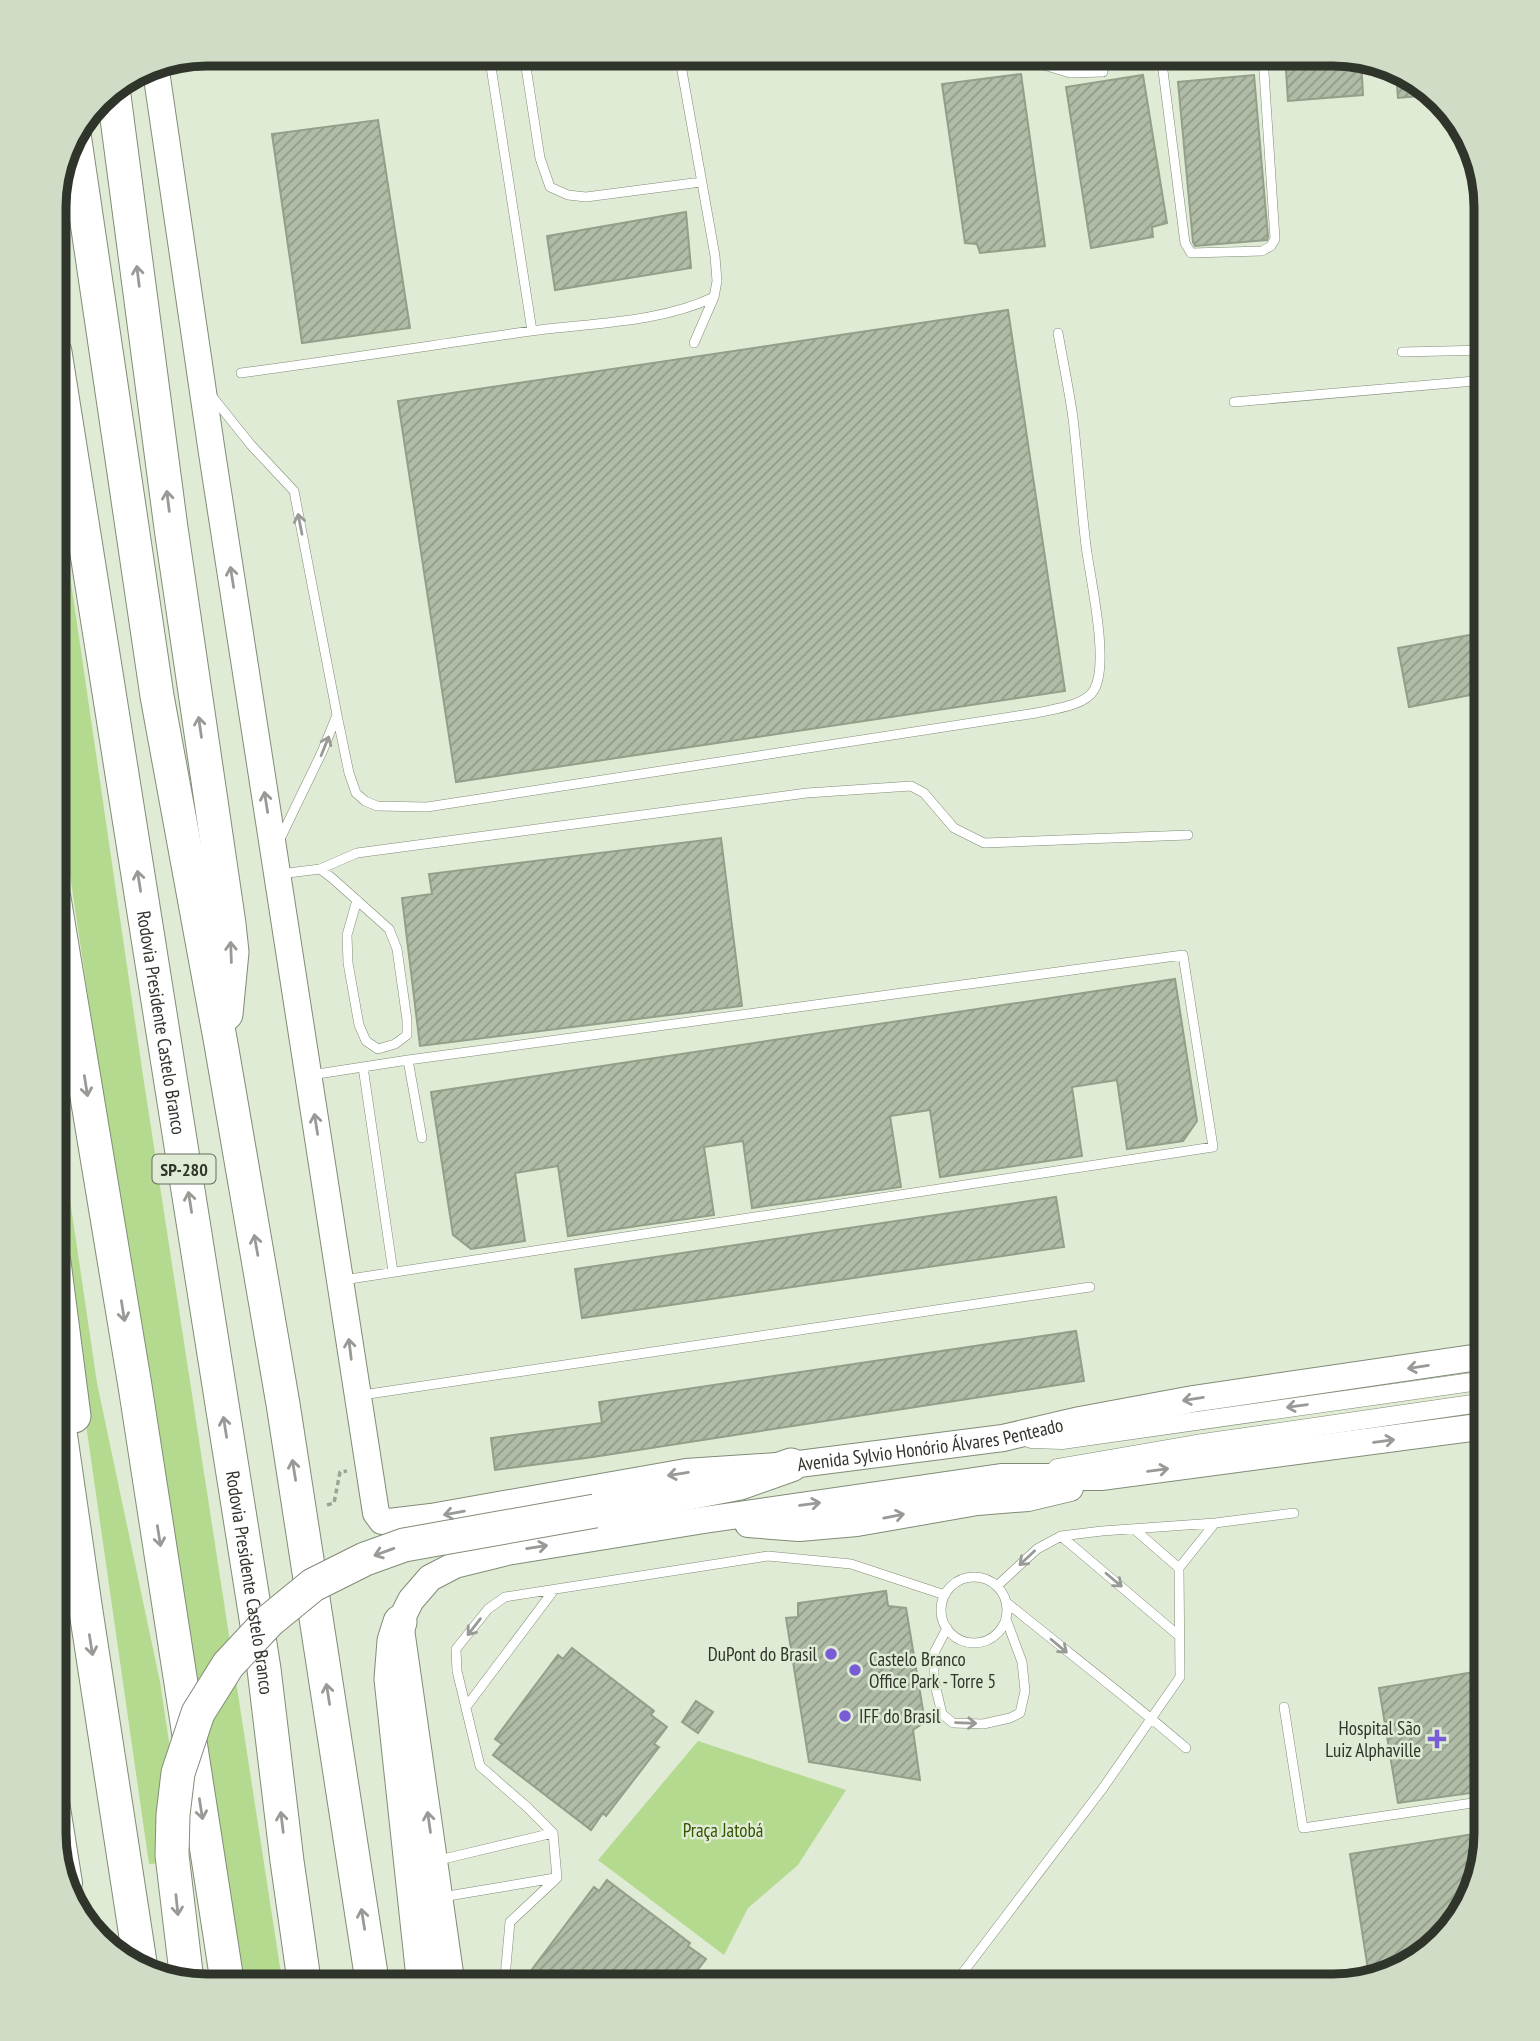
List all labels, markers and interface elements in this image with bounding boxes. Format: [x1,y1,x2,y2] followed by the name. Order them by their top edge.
[131,265,144,288] one-way arrow
[161,491,174,513] one-way arrow
[292,513,306,536] one-way arrow
[225,567,238,589] one-way arrow
[193,716,206,738] one-way arrow
[319,735,332,757] one-way arrow
[260,791,273,814] one-way arrow
[132,870,145,893] one-way arrow
[132,909,191,1136] street label: Rodovia Presidente Castelo Branco
[224,941,238,964] one-way arrow
[80,1075,93,1097] one-way arrow
[309,1113,322,1136] one-way arrow
[152,1154,216,1184] road number: SP-280
[183,1192,196,1214] one-way arrow
[249,1234,262,1257] one-way arrow
[117,1299,130,1322] one-way arrow
[344,1338,357,1361] one-way arrow
[1407,1360,1430,1373] one-way arrow
[1182,1393,1205,1406] one-way arrow
[1286,1400,1309,1413] one-way arrow
[796,1412,1065,1476] street label: Avenida Sylvio Honório Álvares Penteado
[218,1416,231,1439] one-way arrow
[1372,1434,1394,1447] one-way arrow
[287,1459,300,1481] one-way arrow
[1146,1464,1169,1477] one-way arrow
[667,1468,690,1481] one-way arrow
[221,1469,279,1696] street label: Rodovia Presidente Castelo Branco
[799,1498,821,1511] one-way arrow
[443,1507,466,1520] one-way arrow
[882,1509,905,1523] one-way arrow
[152,1524,165,1547] one-way arrow
[525,1541,548,1554] one-way arrow
[374,1547,396,1559] one-way arrow
[1018,1550,1036,1566] one-way arrow
[1104,1573,1122,1588] one-way arrow
[466,1617,481,1636] one-way arrow
[85,1633,98,1656] one-way arrow
[1049,1638,1067,1653] one-way arrow
[708,1642,818,1666] place label: DuPont do Brasil
[823,1646,839,1662] marker: DuPont do Brasil
[869,1647,996,1693] place label: Castelo Branco Office Park - Torre 5
[847,1662,863,1678] marker: Castelo Branco Office Park - Torre 5
[321,1684,334,1706] one-way arrow
[859,1704,941,1728] place label: IFF do Brasil
[837,1708,853,1724] marker: IFF do Brasil
[1325,1716,1421,1762] place label: Hospital São Luiz Alphaville
[954,1717,977,1730] one-way arrow
[1427,1729,1447,1749] marker: Hospital São Luiz Alphaville
[195,1797,208,1820] one-way arrow
[276,1811,289,1834] one-way arrow
[422,1811,435,1834] one-way arrow
[683,1818,763,1842] park label: Praça Jatobá
[171,1893,184,1916] one-way arrow
[356,1908,369,1931] one-way arrow

